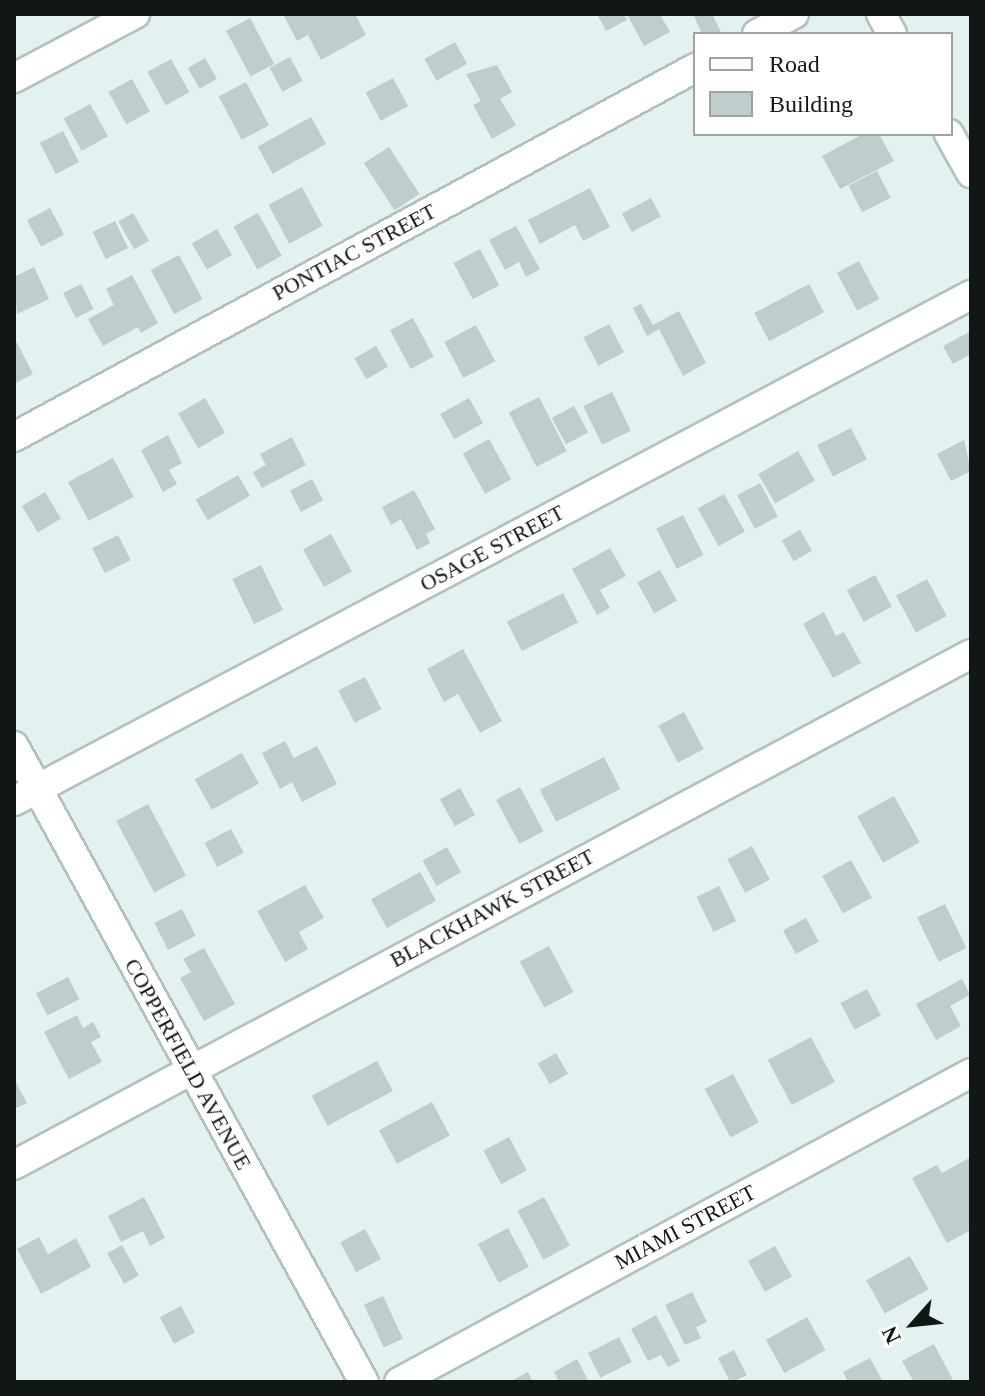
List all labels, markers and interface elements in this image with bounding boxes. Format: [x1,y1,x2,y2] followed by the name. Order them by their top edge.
[693,32,953,136] legend
[769,51,820,77] text: Road
[769,91,853,117] text: Building
[268,198,440,306] street label: PONTIAC STREET
[415,499,569,597] street label: OSAGE STREET
[385,843,599,973] street label: BLACKHAWK STREET
[119,953,257,1175] street label: COPPERFIELD AVENUE
[610,1179,760,1275] street label: MIAMI STREET
[873,1284,953,1364] north arrow
[876,1322,906,1348] text: N

